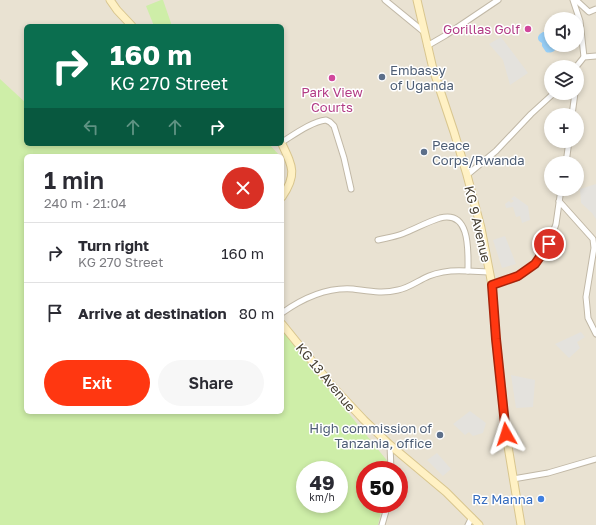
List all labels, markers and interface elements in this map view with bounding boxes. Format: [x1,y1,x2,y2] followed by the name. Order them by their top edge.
[544,12,584,196] map controls
[544,12,584,52] button: sound
[443,21,520,37] place label: Gorillas Golf
[523,24,533,34] marker: Gorillas Golf
[110,38,192,71] text: 160 m
[44,40,96,92] icon: right
[544,60,584,100] button: layers
[390,62,454,93] place label: Embassy of Uganda
[110,72,228,94] text: KG 270 Street
[377,72,387,82] marker: Embassy of Uganda
[327,73,337,83] marker: Park View Courts
[301,84,363,115] place label: Park View Courts
[544,108,584,148] button: +
[80,116,102,138] icon: left
[122,116,144,138] icon: ahead
[164,116,186,138] icon: ahead
[206,116,228,138] icon: right
[432,137,525,168] place label: Peace Corps/Rwanda
[419,147,429,157] marker: Peace Corps/Rwanda
[544,156,584,196] button: −
[44,165,104,194] text: 1 min
[222,167,264,209] button: close
[461,184,495,264] street label: KG 9 Avenue
[44,195,126,211] text: 240 m · 21:04
[532,227,566,261] pin
[538,233,560,255] icon: arrive
[78,236,149,254] text: Turn right
[44,242,66,264] icon: right
[221,244,264,262] text: 160 m
[78,254,163,270] text: KG 270 Street
[44,302,66,324] icon: arrive
[78,304,227,322] text: Arrive at destination
[239,304,274,322] text: 80 m
[293,340,359,414] street label: KG 13 Avenue
[44,360,150,406] button: Exit
[158,360,264,406] button: Share
[485,413,527,455] position arrow
[309,420,432,451] place label: High commission of Tanzania, office
[435,430,445,440] marker: High commission of Tanzania, office
[356,461,408,513] speed limit sign: 50
[309,470,335,494] text: 49
[309,491,335,503] text: km/h
[472,491,533,507] place label: Rz Manna
[536,494,546,504] marker: Rz Manna

